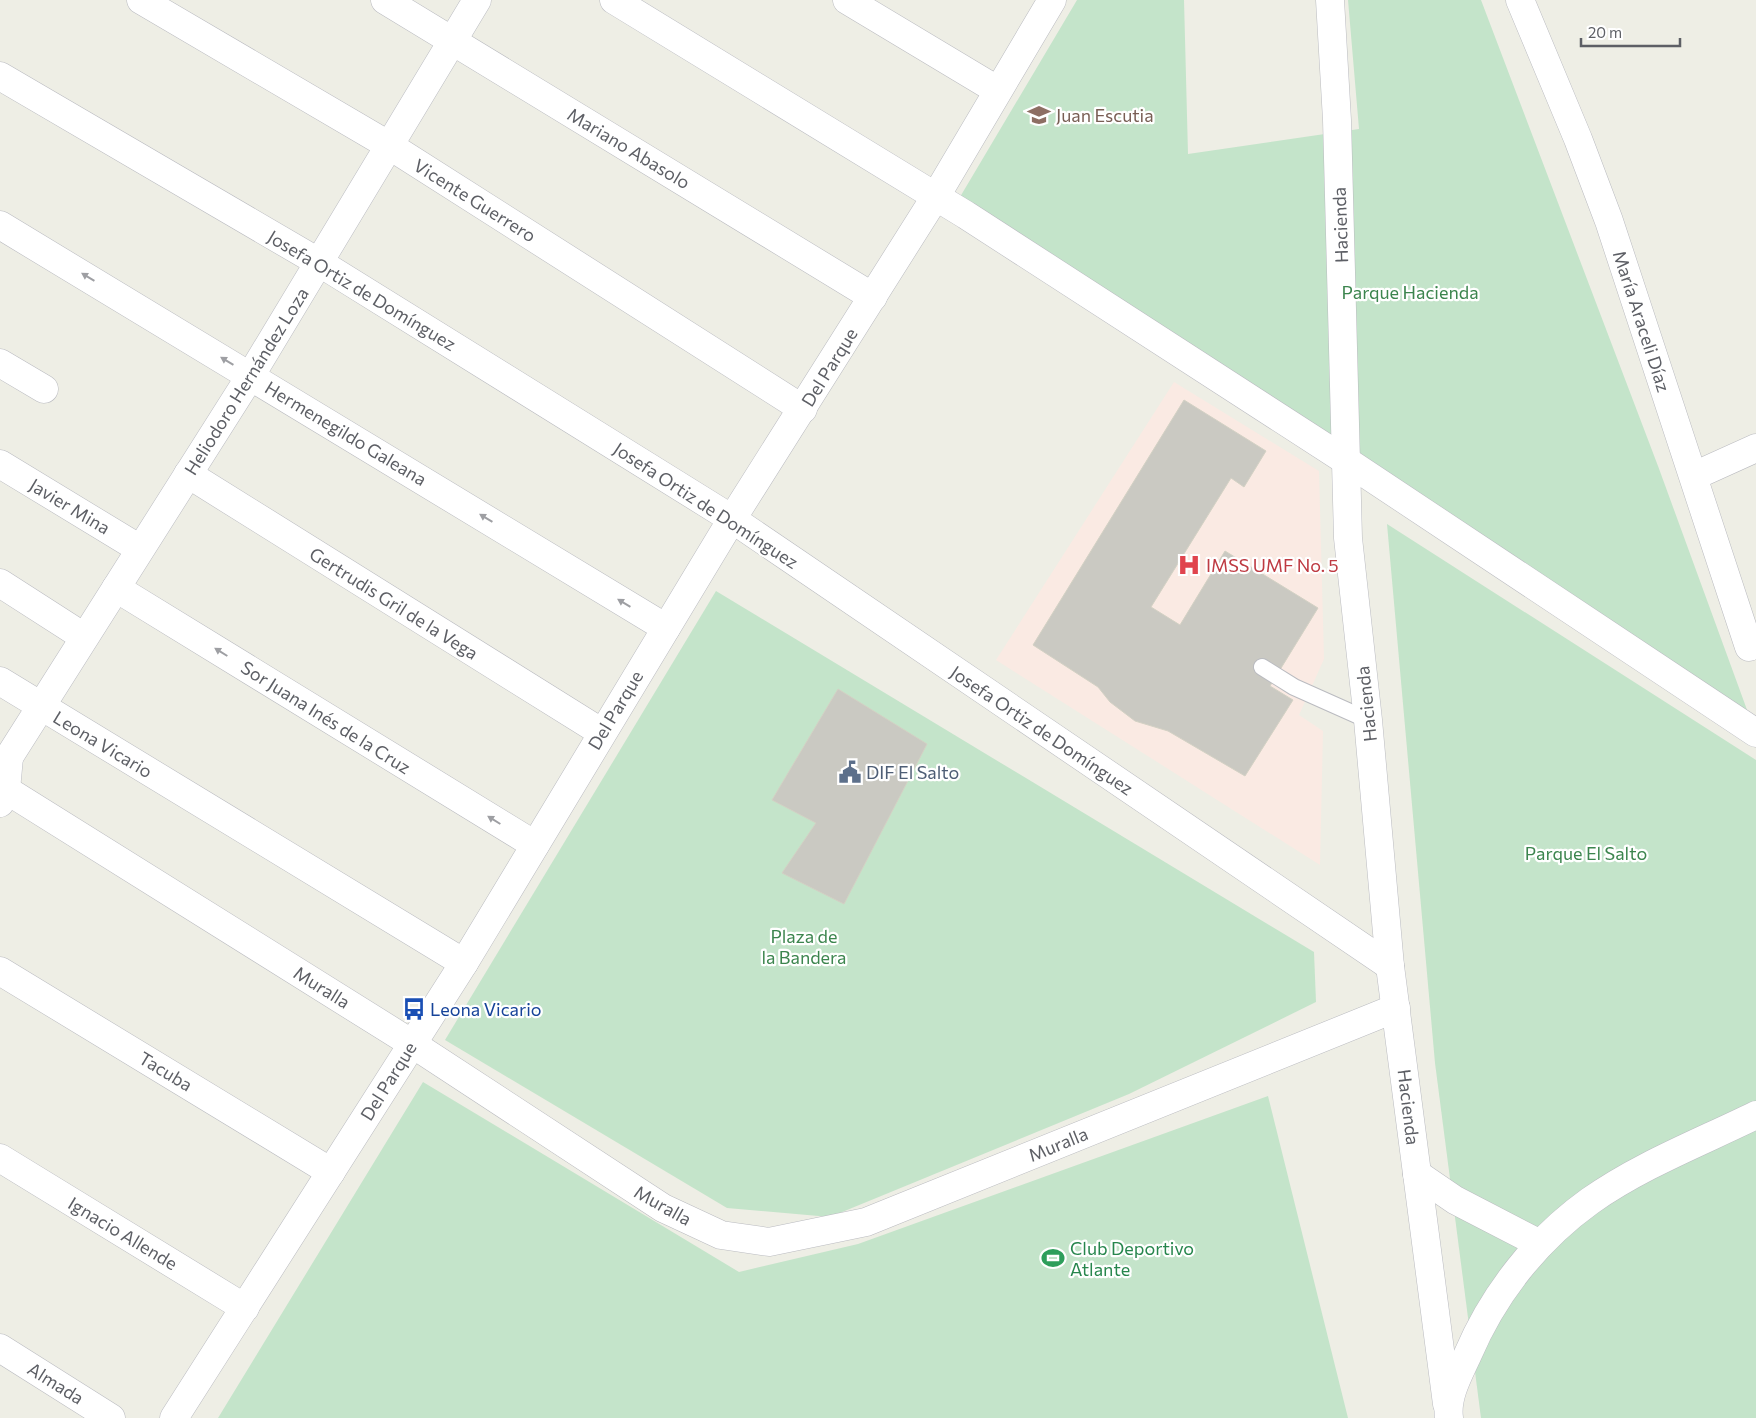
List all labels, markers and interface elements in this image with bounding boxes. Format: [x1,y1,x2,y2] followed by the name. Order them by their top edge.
[1581,15,1680,47] scale bar
[1588,23,1622,41] text: 20 m
[1026,102,1052,128] school or university icon: Juan Escutia
[564,103,694,193] street label: Mariano Abasolo
[1056,104,1154,126] place label: Juan Escutia
[410,154,540,246] street label: Vicente Guerrero
[1328,187,1352,263] street label: Hacienda
[264,225,460,355] street label: Josefa Ortiz de Domínguez
[1609,248,1675,394] street label: María Araceli Díaz
[81,273,94,282] one-way arrow
[1341,281,1479,303] park label: Parque Hacienda
[179,283,313,479] street label: Heliodoro Hernández Loza
[796,324,862,410] street label: Del Parque
[221,356,234,365] one-way arrow
[261,376,431,490] street label: Hermenegildo Galeana
[610,437,802,573] street label: Josefa Ortiz de Domínguez
[26,473,114,539] street label: Javier Mina
[479,514,492,523] one-way arrow
[306,542,482,664] street label: Gertrudis Gril de la Vega
[1176,552,1202,578] hospital icon: IMSS UMF No. 5
[1206,554,1339,576] place label: IMSS UMF No. 5
[618,598,631,607] one-way arrow
[215,648,228,657] one-way arrow
[237,656,415,778] street label: Sor Juana Inés de la Cruz
[946,661,1138,799] street label: Josefa Ortiz de Domínguez
[1351,665,1381,743] street label: Hacienda
[583,666,647,754] street label: Del Parque
[50,706,156,782] street label: Leona Vicario
[837,759,863,785] public building icon: DIF El Salto
[866,761,959,783] place label: DIF El Salto
[487,815,500,824] one-way arrow
[1525,842,1647,864] park label: Parque El Salto
[761,925,847,968] park label: Plaza de la Bandera
[290,961,354,1013] street label: Muralla
[401,996,427,1022] bus stop icon: Leona Vicario
[430,998,542,1020] place label: Leona Vicario
[355,1038,421,1124] street label: Del Parque
[135,1047,197,1095] street label: Tacuba
[1393,1068,1425,1146] street label: Hacienda
[1025,1122,1091,1166] street label: Muralla
[630,1180,696,1230] street label: Muralla
[64,1192,182,1274] street label: Ignacio Allende
[1070,1237,1194,1280] place label: Club Deportivo Atlante
[1040,1245,1066,1271] sports icon: Club Deportivo Atlante
[24,1357,88,1409] street label: Almada

